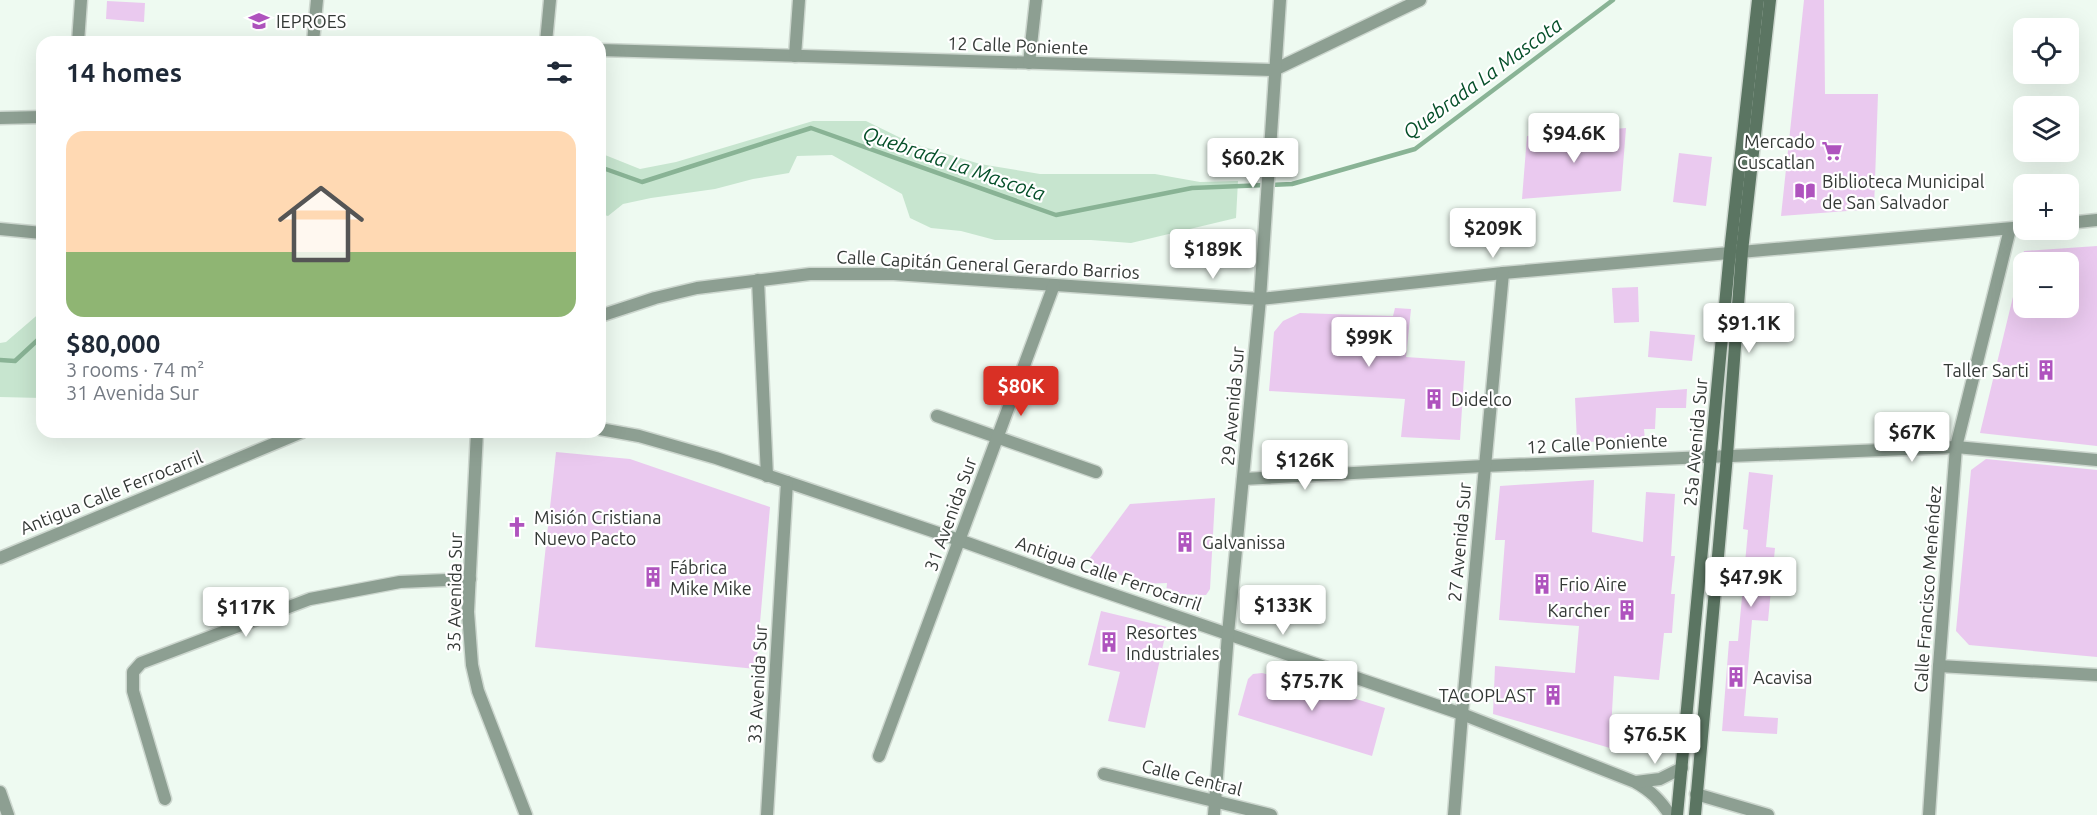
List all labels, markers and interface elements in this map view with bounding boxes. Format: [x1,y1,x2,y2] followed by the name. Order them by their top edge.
[247,9,271,33] school or university icon: IEPROES
[276,11,346,31] place label: IEPROES
[1398,12,1567,144] water label: Quebrada La Mascota
[2013,18,2079,318] map controls
[2013,18,2079,84] button: locate
[947,33,1089,57] street label: 12 Calle Poniente
[543,56,576,89] icon: filters
[66,58,182,87] text: 14 homes
[2013,96,2079,162] button: layers
[1525,113,1623,164] pin: $94.6K
[860,121,1048,206] water label: Quebrada La Mascota
[1542,121,1606,144] text: $94.6K
[1737,131,1815,172] place label: Mercado Cuscatlan
[1204,138,1302,189] pin: $60.2K
[1820,139,1844,163] supermarket icon: Mercado Cuscatlan
[1221,146,1285,169] text: $60.2K
[267,170,375,278] icon: home
[1822,171,1985,212] place label: Biblioteca Municipal de San Salvador
[2013,174,2079,240] button: +
[1793,179,1817,203] library icon: Biblioteca Municipal de San Salvador
[1451,208,1535,259] pin: $209K
[1464,216,1522,239] text: $209K
[1171,229,1255,280] pin: $189K
[1184,237,1242,260] text: $189K
[836,246,1140,282] street label: Calle Capitán General Gerardo Barrios
[2013,252,2079,318] button: −
[1700,303,1798,354] pin: $91.1K
[1717,311,1781,334] text: $91.1K
[1333,317,1405,368] pin: $99K
[1345,325,1393,348] text: $99K
[66,329,160,358] text: $80,000
[1217,345,1247,466] street label: 29 Avenida Sur
[66,358,204,381] text: 3 rooms · 74 m²
[2034,358,2058,382] building icon: Taller Sarti
[1943,360,2029,380] place label: Taller Sarti
[985,366,1057,417] pin: $80K
[997,374,1045,397] text: $80K
[1679,377,1711,507] street label: 25a Avenida Sur
[66,381,199,404] text: 31 Avenida Sur
[1422,387,1446,411] building icon: Didelco
[1451,389,1512,409] place label: Didelco
[1876,412,1948,463] pin: $67K
[1888,420,1936,443] text: $67K
[1526,429,1668,457] street label: 12 Calle Poniente
[1263,440,1347,491] pin: $126K
[17,446,205,538] street label: Antigua Calle Ferrocarril
[1276,448,1334,471] text: $126K
[920,454,980,574] street label: 31 Avenida Sur
[1444,481,1474,602] street label: 27 Avenida Sur
[1910,485,1944,693] street label: Calle Francisco Menéndez
[534,507,661,548] place label: Misión Cristiana Nuevo Pacto
[505,515,529,539] church icon: Misión Cristiana Nuevo Pacto
[1173,530,1197,554] building icon: Galvanissa
[443,532,465,652] street label: 35 Avenida Sur
[1014,532,1205,614] street label: Antigua Calle Ferrocarril
[1202,532,1285,552] place label: Galvanissa
[670,557,752,598] place label: Fábrica Mike Mike
[1702,557,1800,608] pin: $47.9K
[641,565,665,589] building icon: Fábrica Mike Mike
[1719,565,1783,588] text: $47.9K
[1530,572,1554,596] building icon: Frio Aire
[1559,574,1627,594] place label: Frio Aire
[1241,585,1325,636] pin: $133K
[204,587,288,638] pin: $117K
[1254,593,1312,616] text: $133K
[217,595,275,618] text: $117K
[1615,598,1639,622] building icon: Karcher
[1548,600,1610,620] place label: Karcher
[1126,622,1220,663] place label: Resortes Industriales
[744,624,770,744] street label: 33 Avenida Sur
[1097,630,1121,654] building icon: Resortes Industriales
[1263,661,1361,712] pin: $75.7K
[1724,665,1748,689] building icon: Acavisa
[1753,667,1812,687] place label: Acavisa
[1280,669,1344,692] text: $75.7K
[1541,683,1565,707] building icon: TACOPLAST
[1439,685,1536,705] place label: TACOPLAST
[1606,714,1704,765] pin: $76.5K
[1623,722,1687,745] text: $76.5K
[1140,755,1245,799] street label: Calle Central

